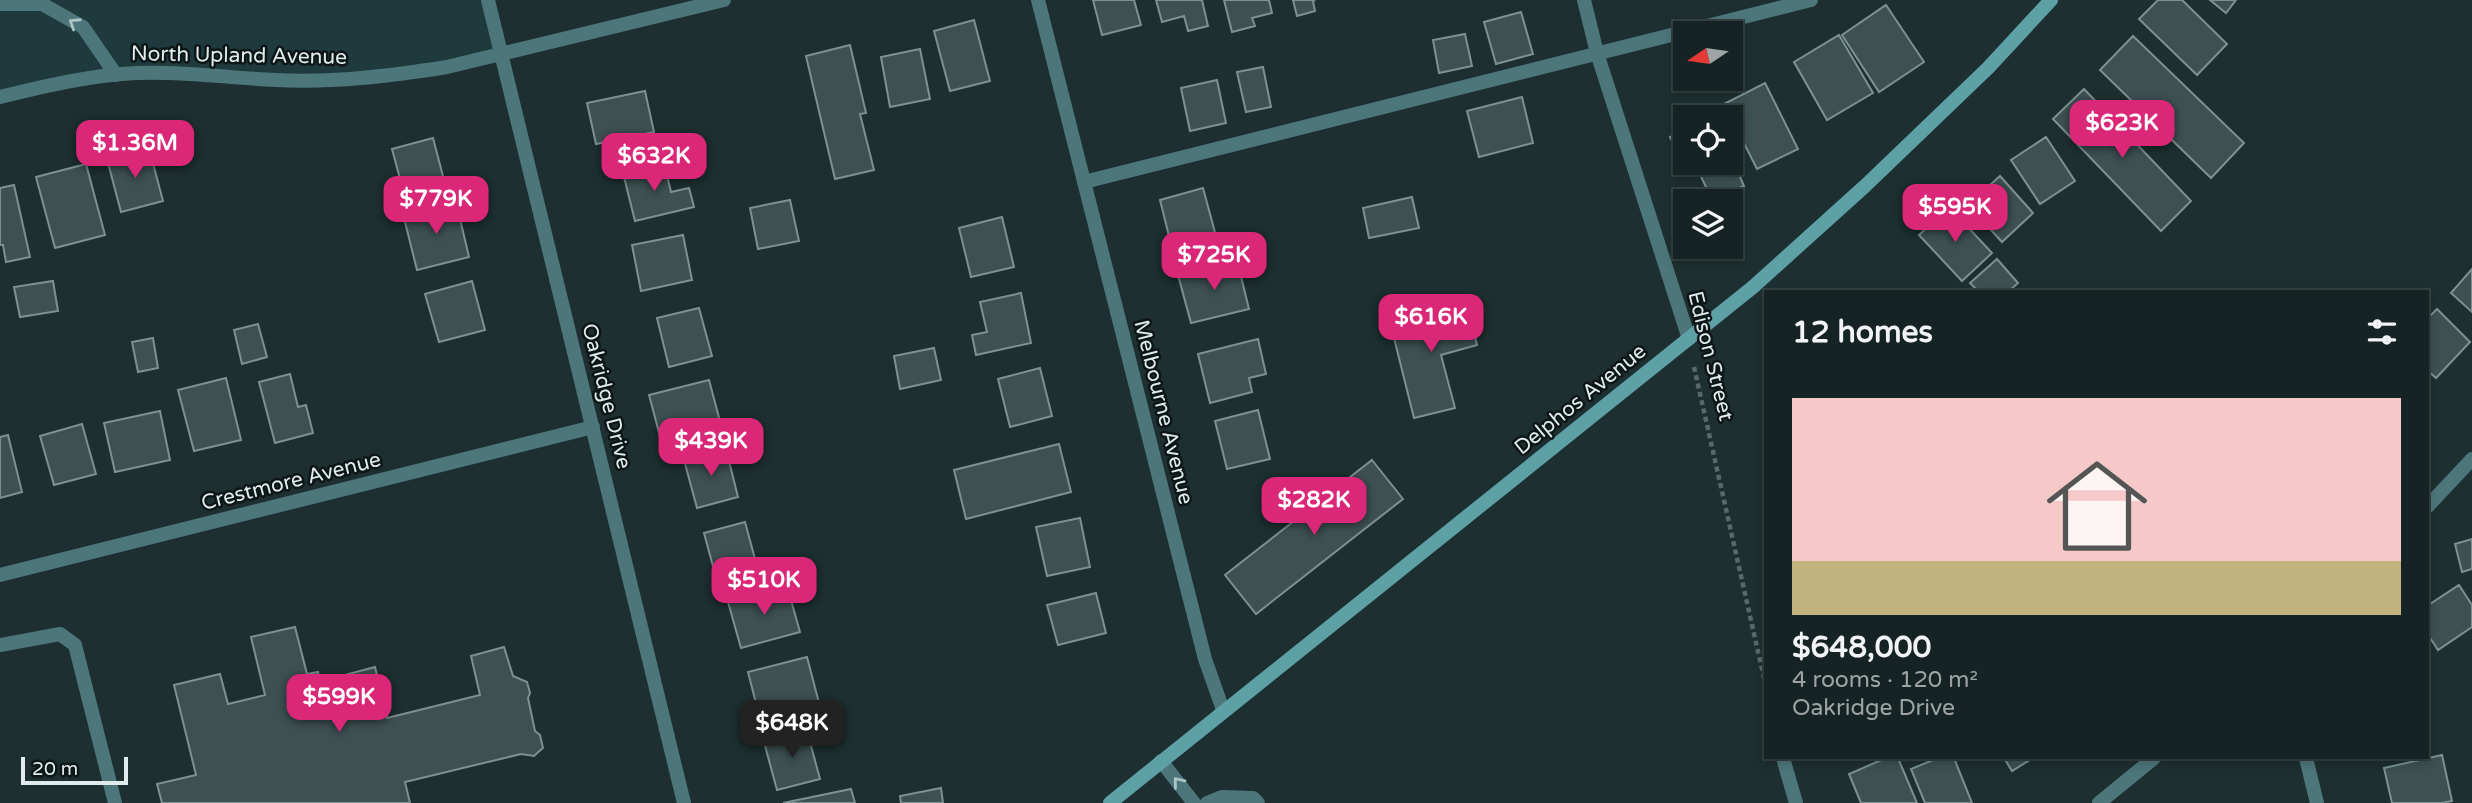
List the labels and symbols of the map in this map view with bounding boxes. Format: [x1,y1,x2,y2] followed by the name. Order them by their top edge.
[69,18,82,31] one-way arrow
[1673,21,1743,91] north arrow
[131,41,347,70] street label: North Upland Avenue
[2073,100,2171,160] pin: $623K
[78,120,192,180] pin: $1.36M
[605,134,703,193] pin: $632K
[387,176,485,236] pin: $779K
[1906,184,2004,244] pin: $595K
[1165,232,1263,292] pin: $725K
[1682,289,1739,424] street label: Edison Street
[1382,294,1480,354] pin: $616K
[1128,317,1199,507] street label: Melbourne Avenue
[576,321,637,472] street label: Oakridge Drive
[1509,339,1651,460] street label: Delphos Avenue
[662,419,760,478] pin: $439K
[199,447,384,516] street label: Crestmore Avenue
[1265,477,1363,537] pin: $282K
[715,558,813,617] pin: $510K
[290,674,388,734] pin: $599K
[743,700,841,760] pin: $648K
[21,754,128,786] scale bar
[1173,778,1186,790] one-way arrow

